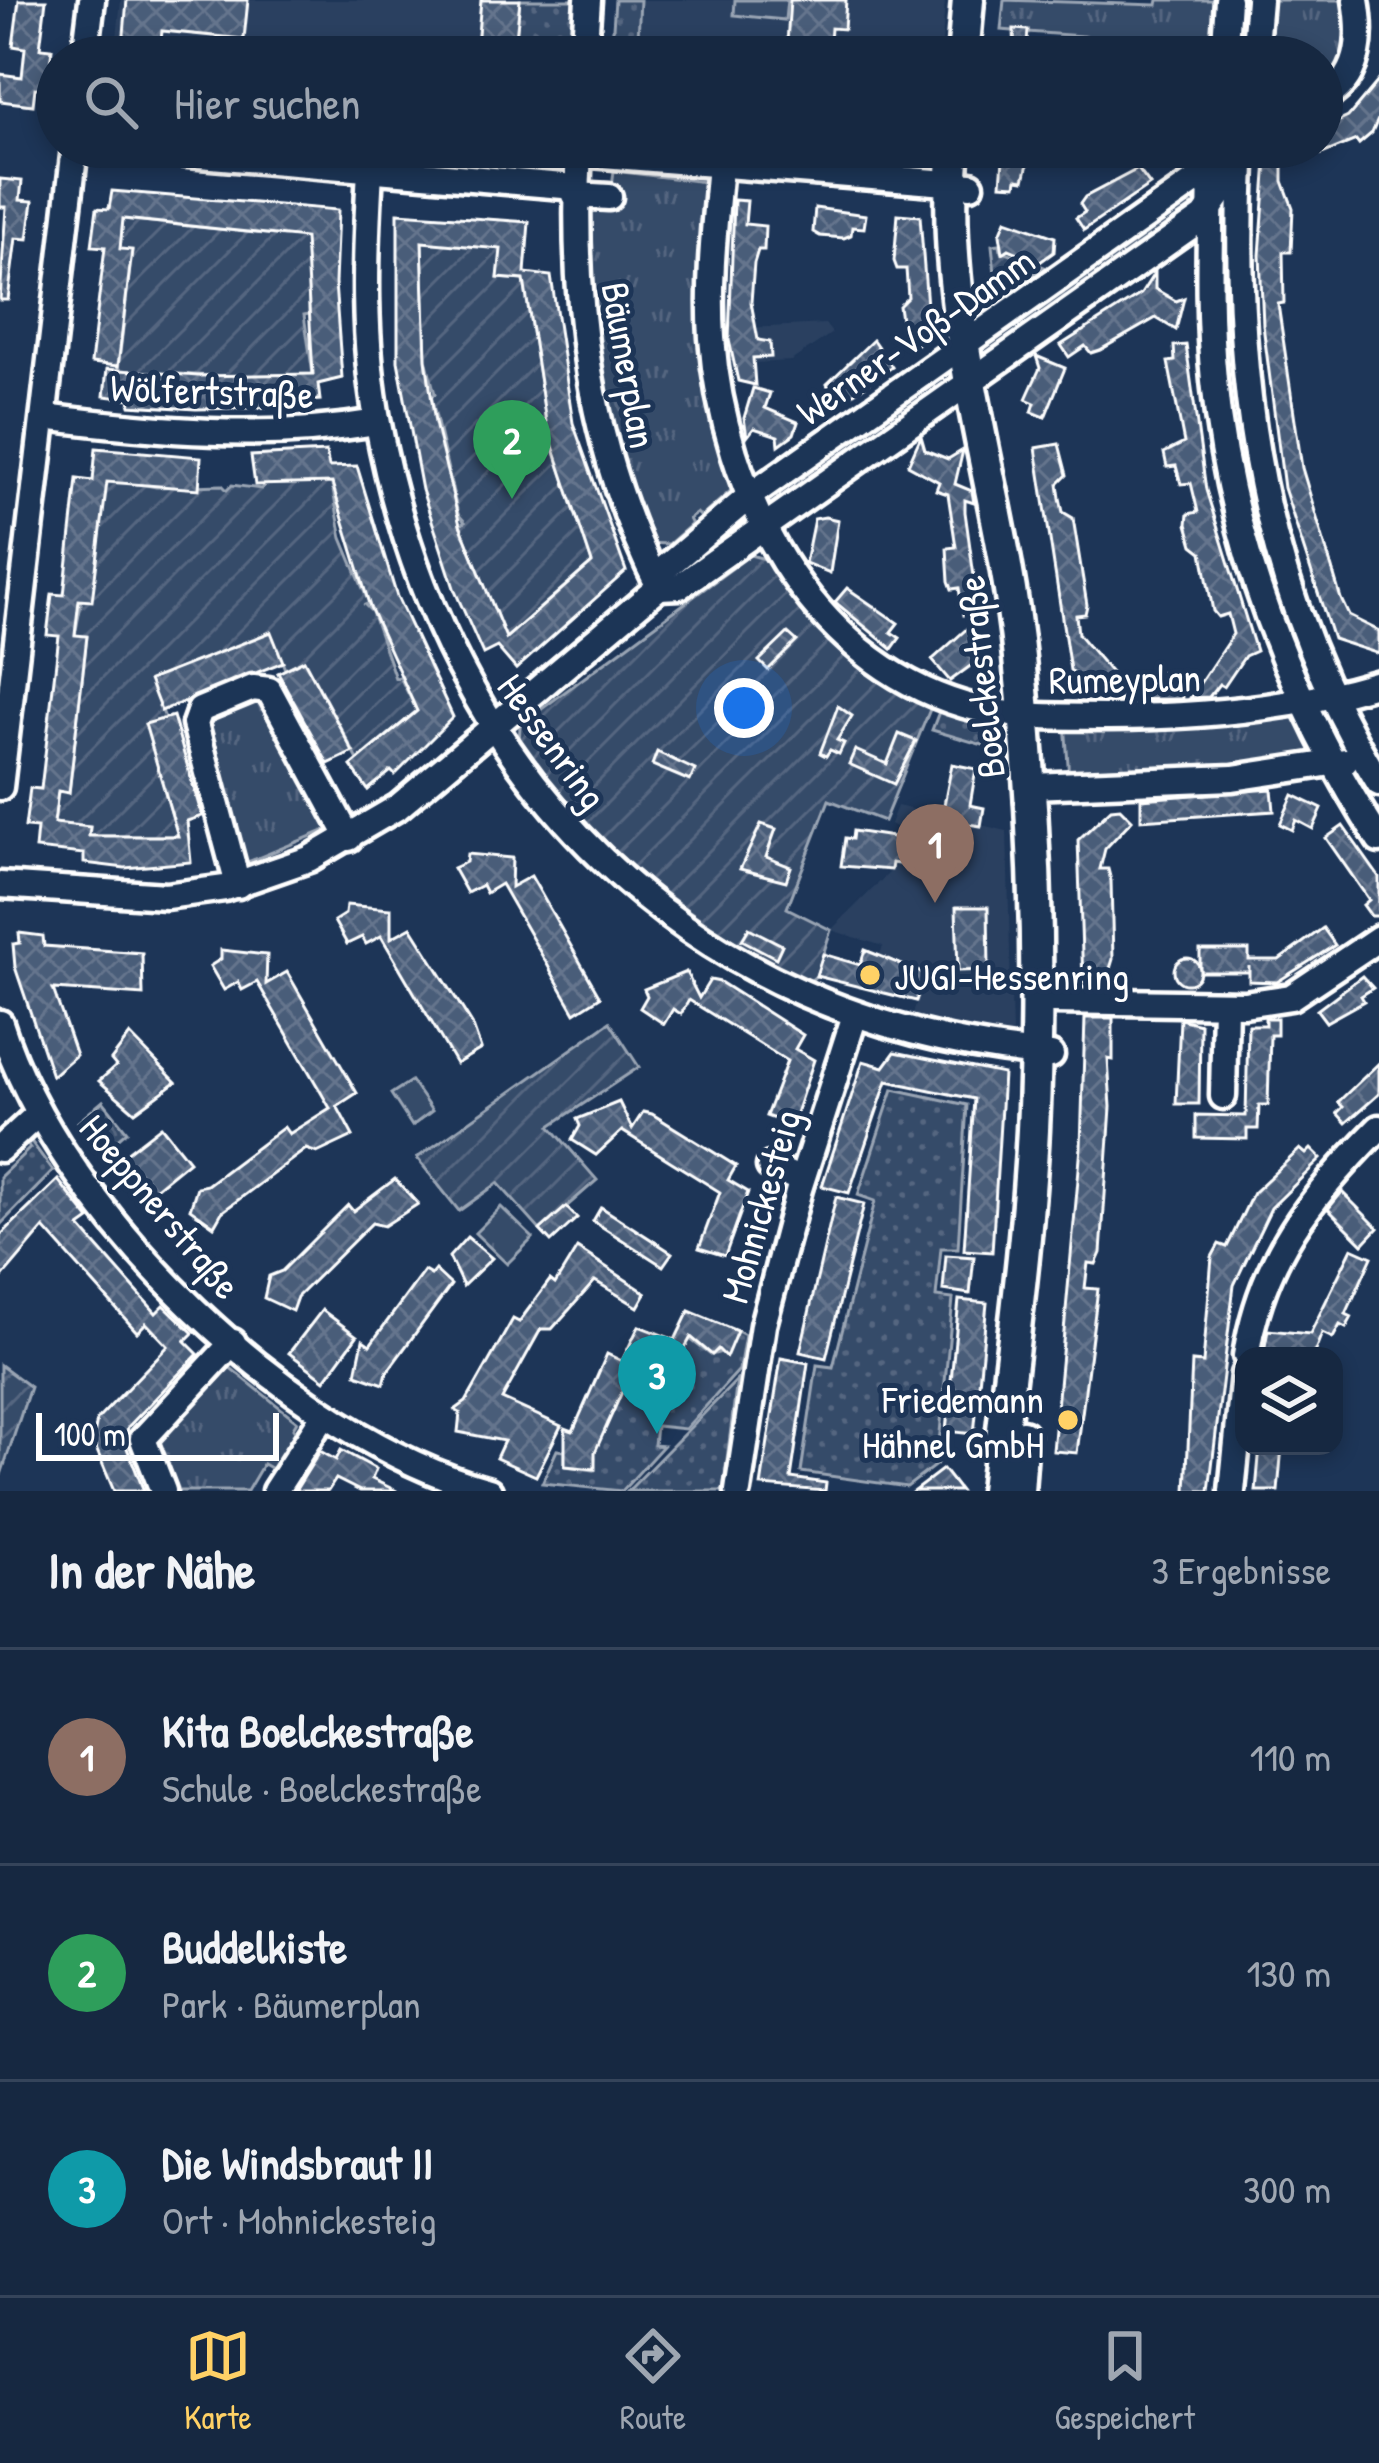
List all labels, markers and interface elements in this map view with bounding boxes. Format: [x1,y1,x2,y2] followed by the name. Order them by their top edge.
[36,36,1343,168] search box
[78,69,144,135] icon: search
[174,72,361,133] text: Hier suchen
[785,233,1045,437] street label: Werner-Voß-Damm
[589,278,671,452] street label: Bäumerplan
[110,360,314,420] street label: Wölfertstraße
[473,400,551,499] pin: 2
[943,573,1017,781] street label: Boelckestraße
[1049,650,1201,706] street label: Rumeyplan
[486,662,620,820] street label: Hessenring
[714,678,774,738] your location
[896,804,974,903] pin: 1
[894,949,1129,1002] place label: JUGI-Hessenring
[857,962,883,988] marker: JUGI-Hessenring
[68,1102,254,1310] street label: Hoeppnerstraße
[707,1103,813,1309] street label: Mohnickesteig
[618,1335,696,1434] pin: 3
[1235,1347,1343,1455] map controls
[1235,1347,1343,1455] button: layers
[862,1372,1044,1470] place label: Friedemann Hähnel GmbH
[36,1407,279,1460] scale bar
[1055,1407,1081,1433] marker: Friedemann Hähnel GmbH
[54,1412,126,1456] text: 100 m
[48,1535,255,1604] text: In der Nähe
[1151,1543,1331,1596] text: 3 Ergebnisse
[162,1700,473,1761] text: Kita Boelckestraße
[80,1730,94,1783] text: 1
[1250,1730,1331,1783] text: 110 m
[162,1761,482,1814] text: Schule · Boelckestraße
[162,1916,347,1977] text: Buddelkiste
[78,1946,96,1999] text: 2
[1246,1946,1331,1999] text: 130 m
[162,1977,421,2030] text: Park · Bäumerplan
[162,2132,433,2193] text: Die Windsbraut II
[78,2162,96,2215] text: 3
[1243,2162,1331,2215] text: 300 m
[162,2193,436,2246] text: Ort · Mohnickesteig
[184,2323,252,2439] tab: Karte
[620,2323,686,2439] tab: Route
[1055,2323,1195,2439] tab: Gespeichert

